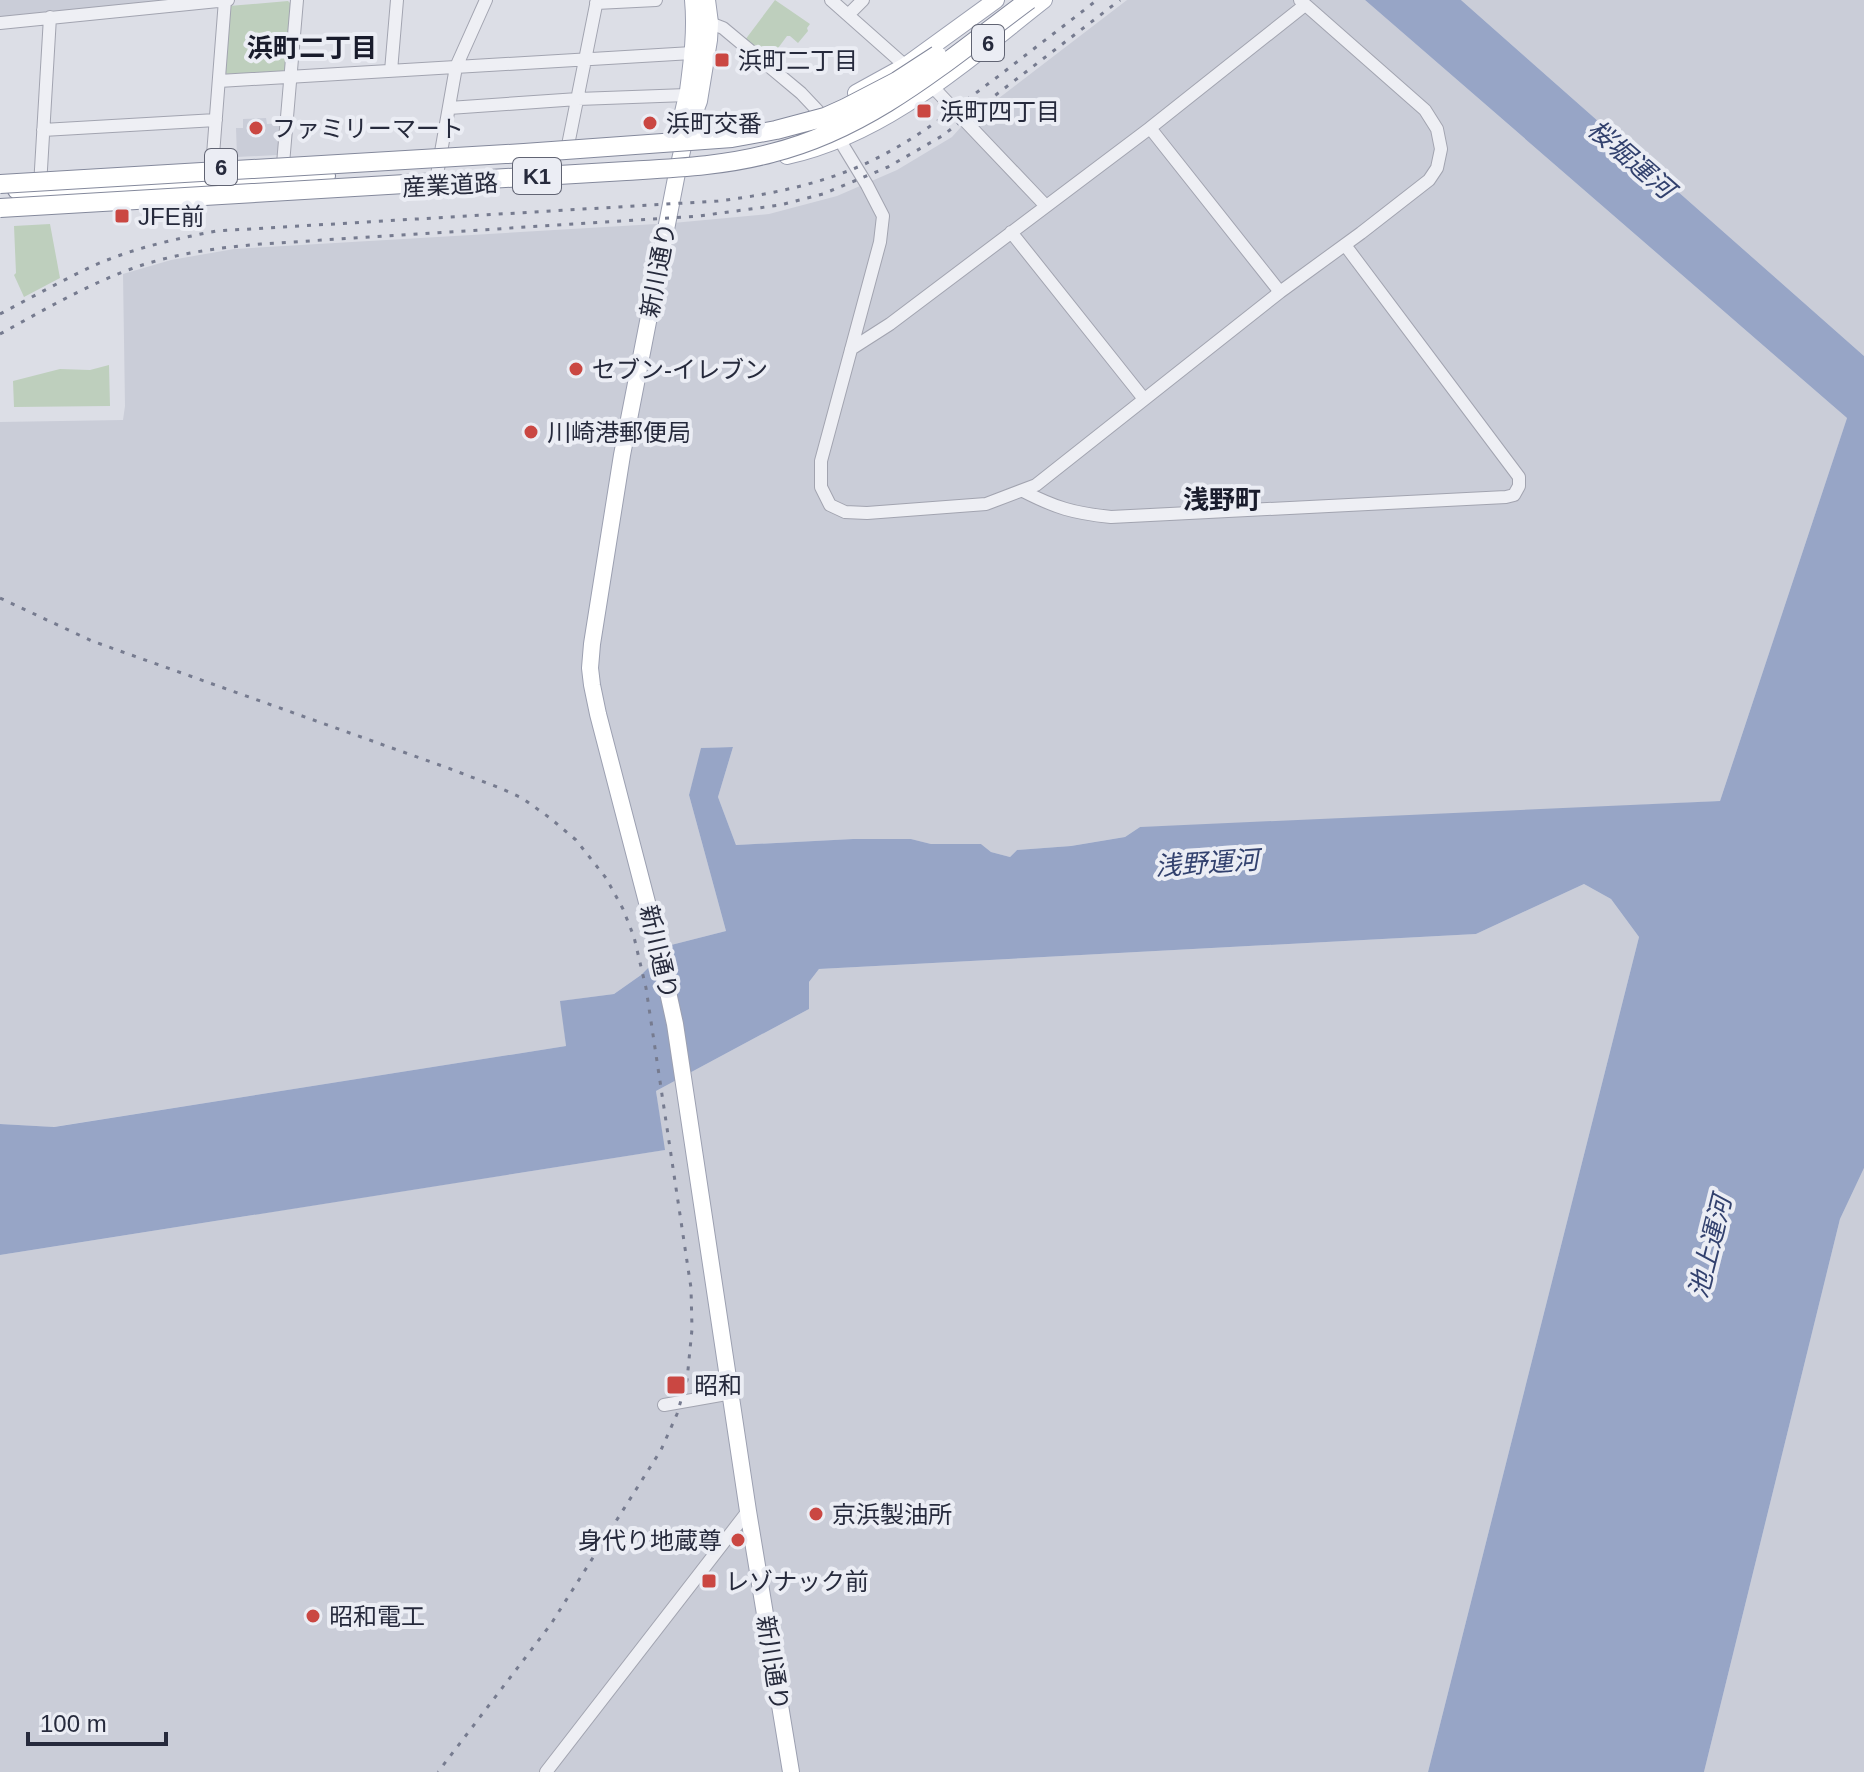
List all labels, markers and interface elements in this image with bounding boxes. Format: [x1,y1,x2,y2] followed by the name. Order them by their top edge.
[972,25,1004,61] road number: 6
[247,33,377,63] district label: 浜町二丁目
[738,47,858,74] place label: 浜町二丁目
[713,51,731,69] marker: 浜町二丁目
[940,98,1060,125] place label: 浜町四丁目
[915,102,933,120] marker: 浜町四丁目
[666,110,762,137] place label: 浜町交番
[641,114,659,132] marker: 浜町交番
[1582,114,1684,208] water label: 桜堀運河
[272,115,464,142] place label: ファミリーマート
[247,119,265,137] marker: ファミリーマート
[205,149,237,185] road number: 6
[513,158,561,194] road number: K1
[401,169,499,201] street label: 産業道路
[138,203,205,230] place label: JFE前
[113,207,131,225] marker: JFE前
[636,220,680,320] street label: 新川通り
[592,356,768,383] place label: セブン-イレブン
[567,360,585,378] marker: セブン-イレブン
[547,419,691,446] place label: 川崎港郵便局
[522,423,540,441] marker: 川崎港郵便局
[1183,485,1261,515] district label: 浅野町
[1154,844,1265,882] water label: 浅野運河
[635,902,683,1002] street label: 新川通り
[1683,1188,1738,1301] water label: 池上運河
[694,1372,742,1399] place label: 昭和
[665,1374,687,1396] marker: 昭和
[832,1501,952,1528] place label: 京浜製油所
[807,1505,825,1523] marker: 京浜製油所
[578,1527,722,1554] place label: 身代り地蔵尊
[729,1531,747,1549] marker: 身代り地蔵尊
[725,1568,869,1595] place label: レゾナック前
[700,1572,718,1590] marker: レゾナック前
[329,1603,425,1630] place label: 昭和電工
[304,1607,322,1625] marker: 昭和電工
[752,1613,794,1713] street label: 新川通り
[28,1696,166,1746] scale bar
[40,1710,107,1737] text: 100 m

